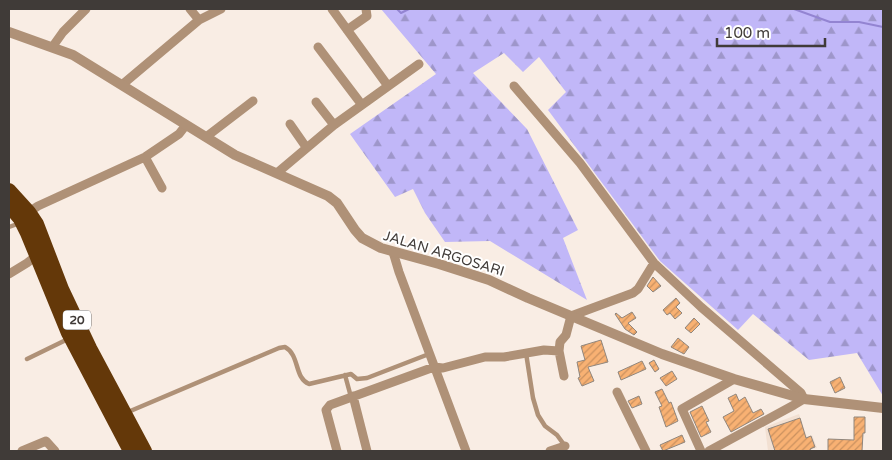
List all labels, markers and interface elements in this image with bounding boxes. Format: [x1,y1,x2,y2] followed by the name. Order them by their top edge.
[717,15,824,47] scale bar
[724,24,770,42] text: 100 m
[381,227,506,280] street label: JALAN ARGOSARI
[63,310,91,330] road number: 20

